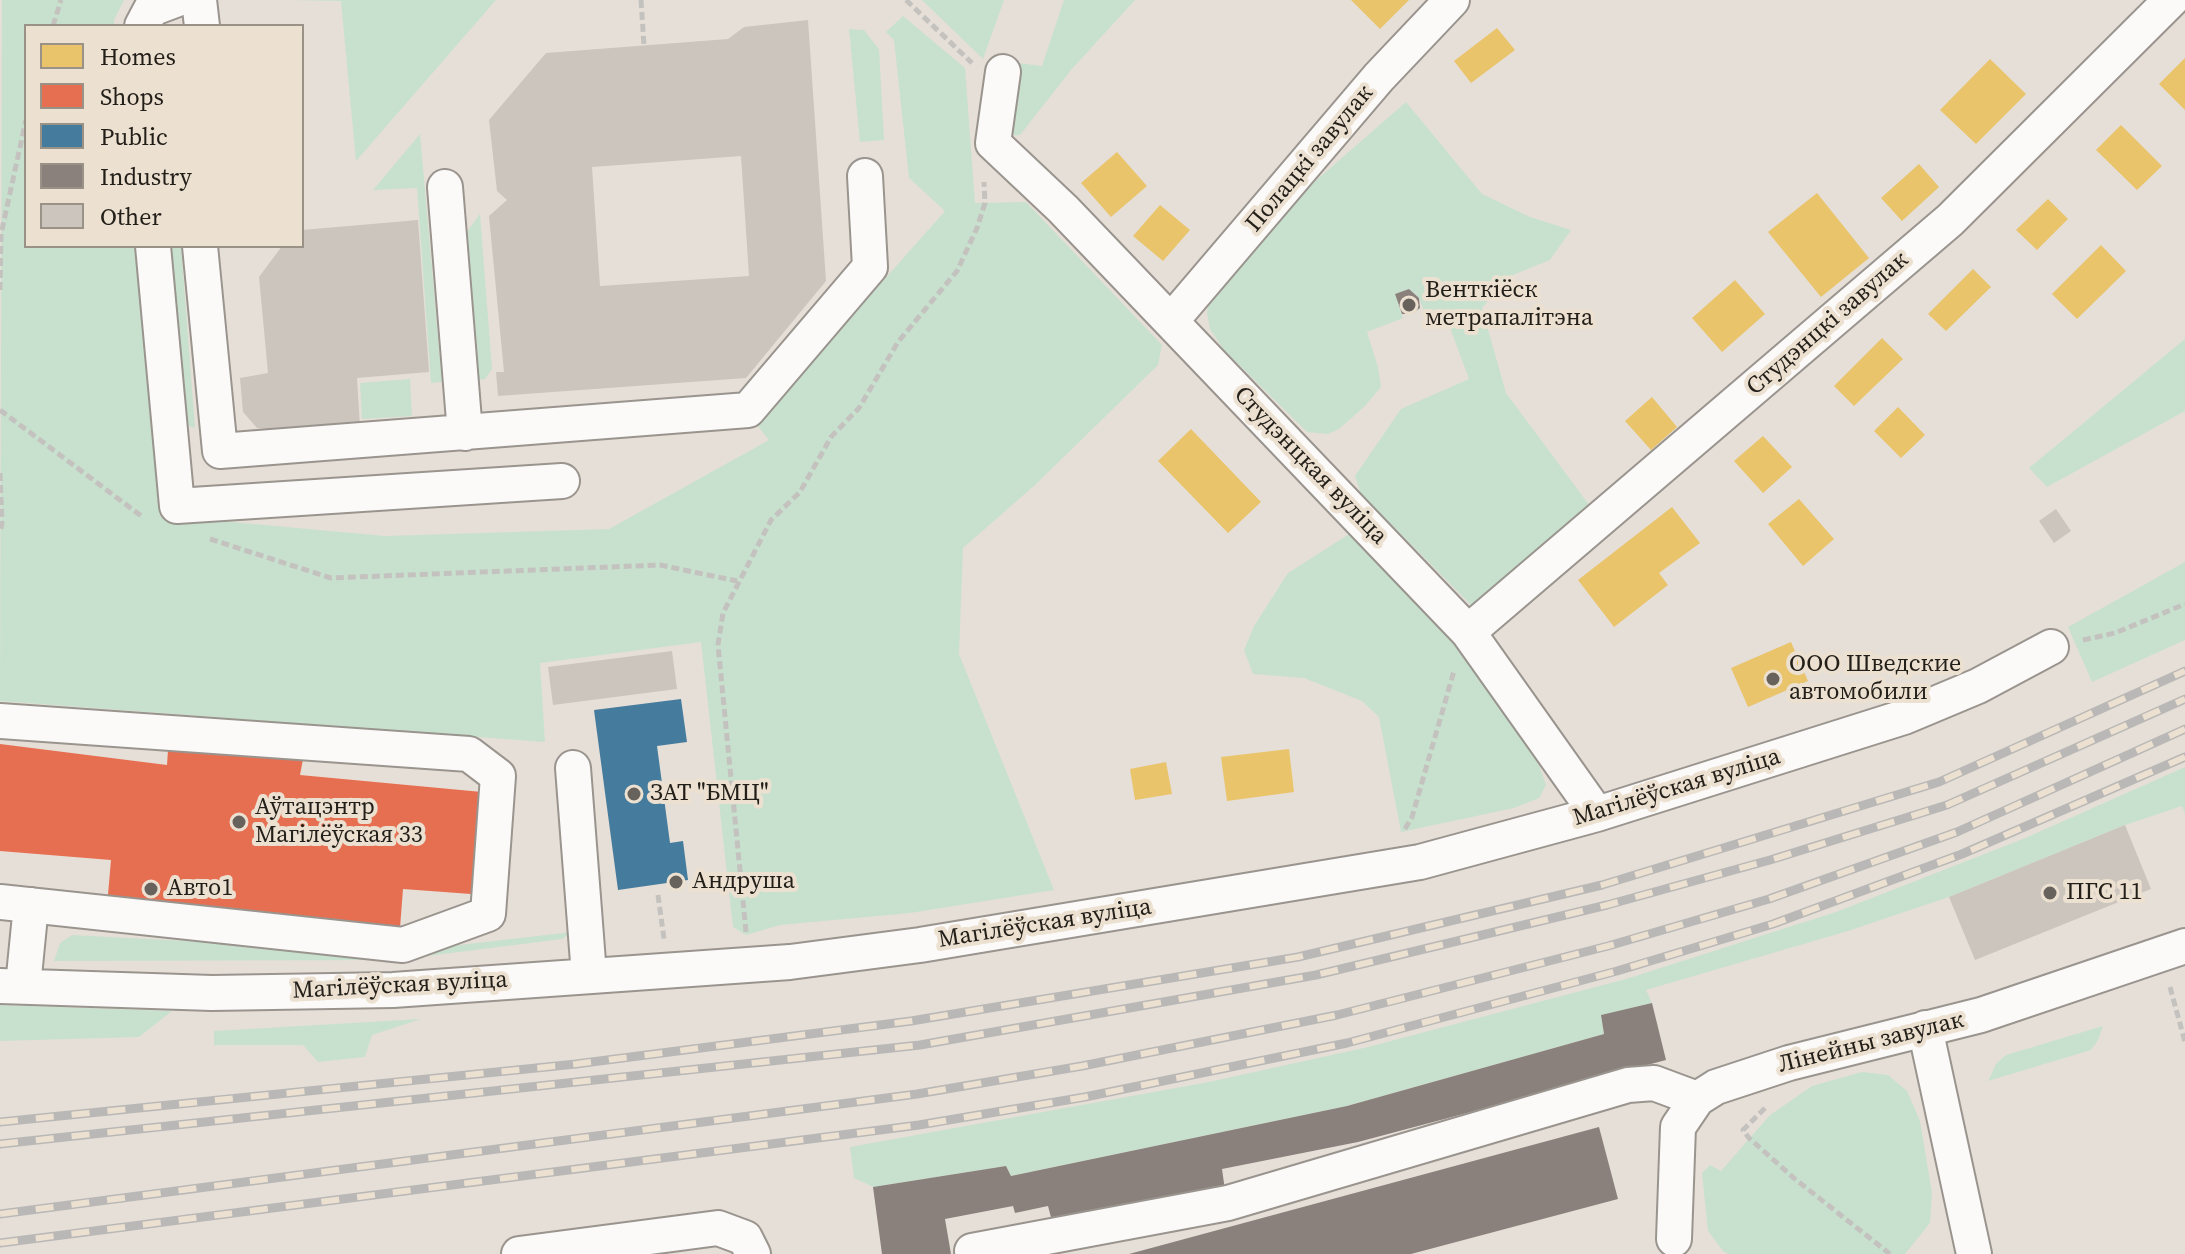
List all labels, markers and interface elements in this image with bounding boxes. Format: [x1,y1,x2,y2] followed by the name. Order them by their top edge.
[24,24,304,248] legend
[100,40,176,73] text: Homes
[100,80,164,113] text: Shops
[1240,80,1380,238] street label: Полацкі завулак
[100,120,168,153] text: Public
[100,160,192,193] text: Industry
[100,200,162,233] text: Other
[1741,246,1915,402] street label: Студэнцкі завулак
[1425,277,1593,333] place label: Венткіёск метрапалітэна
[1400,296,1418,314] marker: Венткіёск метрапалітэна
[1227,381,1393,551] street label: Студэнцкая вуліца
[1789,651,1961,707] place label: ООО Шведские автомобили
[1764,670,1782,688] marker: ООО Шведские автомобили
[1570,743,1784,833] street label: Магілёўская вуліца
[650,780,769,808] place label: ЗАТ "БМЦ"
[625,785,643,803] marker: ЗАТ "БМЦ"
[255,794,423,850] place label: Аўтацэнтр Магілёўская 33
[230,813,248,831] marker: Аўтацэнтр Магілёўская 33
[692,868,795,896] place label: Андруша
[667,873,685,891] marker: Андруша
[167,875,233,903] place label: Авто1
[2066,879,2143,907] place label: ПГС 11
[142,880,160,898] marker: Авто1
[2041,884,2059,902] marker: ПГС 11
[936,893,1154,955] street label: Магілёўская вуліца
[292,966,508,1006] street label: Магілёўская вуліца
[1775,1006,1967,1080] street label: Лінейны завулак

